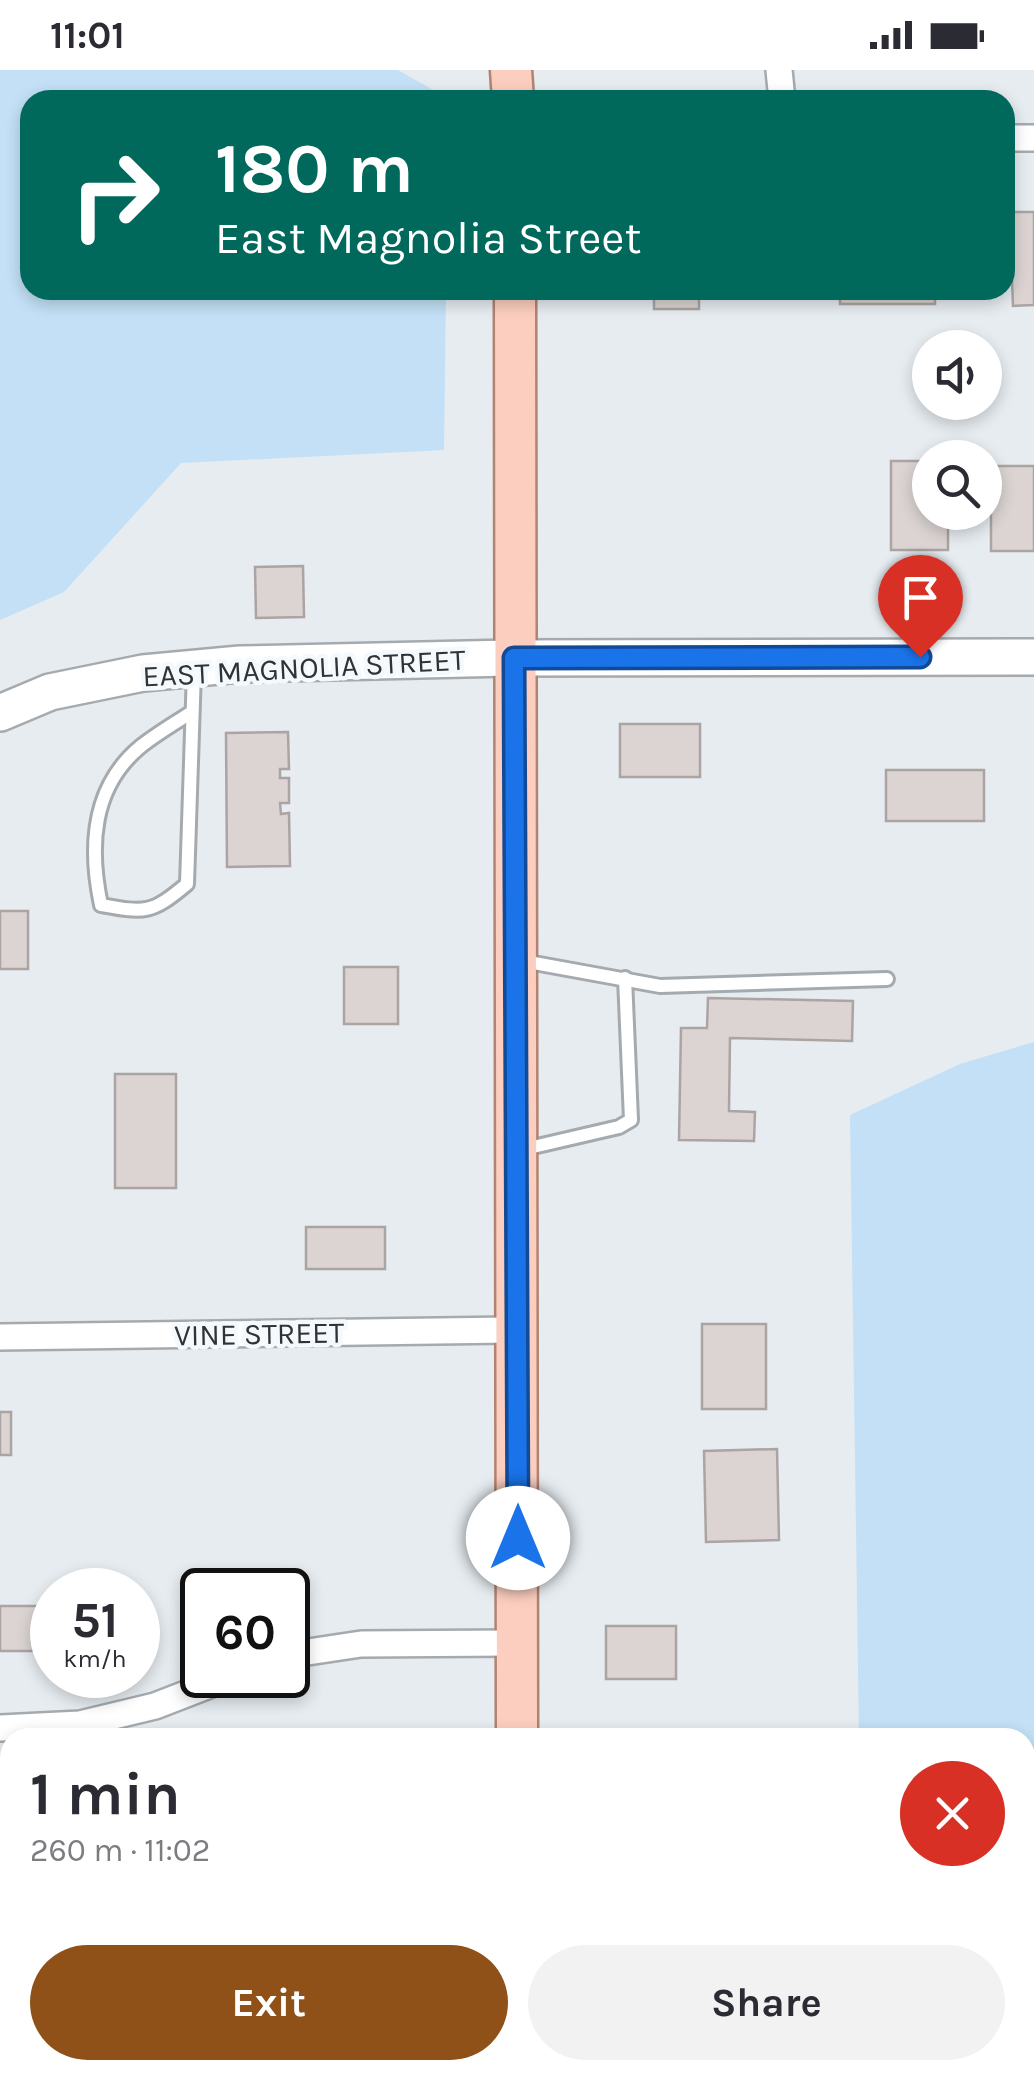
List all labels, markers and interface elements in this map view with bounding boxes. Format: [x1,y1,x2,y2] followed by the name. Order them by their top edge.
[50,13,125,58] text: 11:01
[215,128,414,210] text: 180 m
[50,130,180,260] icon: right
[215,212,641,264] text: East Magnolia Street
[912,330,1002,530] map controls
[912,330,1002,420] button: sound
[912,440,1002,530] button: search
[878,555,963,658] pin
[893,570,948,625] icon: arrive
[142,642,466,694] street label: EAST MAGNOLIA STREET
[174,1315,344,1353] street label: VINE STREET
[466,1486,570,1590] position arrow
[180,1568,310,1698] speed limit sign: 60
[72,1591,118,1650] text: 51
[63,1644,127,1673] text: km/h
[30,1759,181,1829] text: 1 min
[900,1761,1005,1866] button: close
[30,1832,210,1869] text: 260 m · 11:02
[30,1945,508,2060] button: Exit
[528,1945,1005,2060] button: Share

